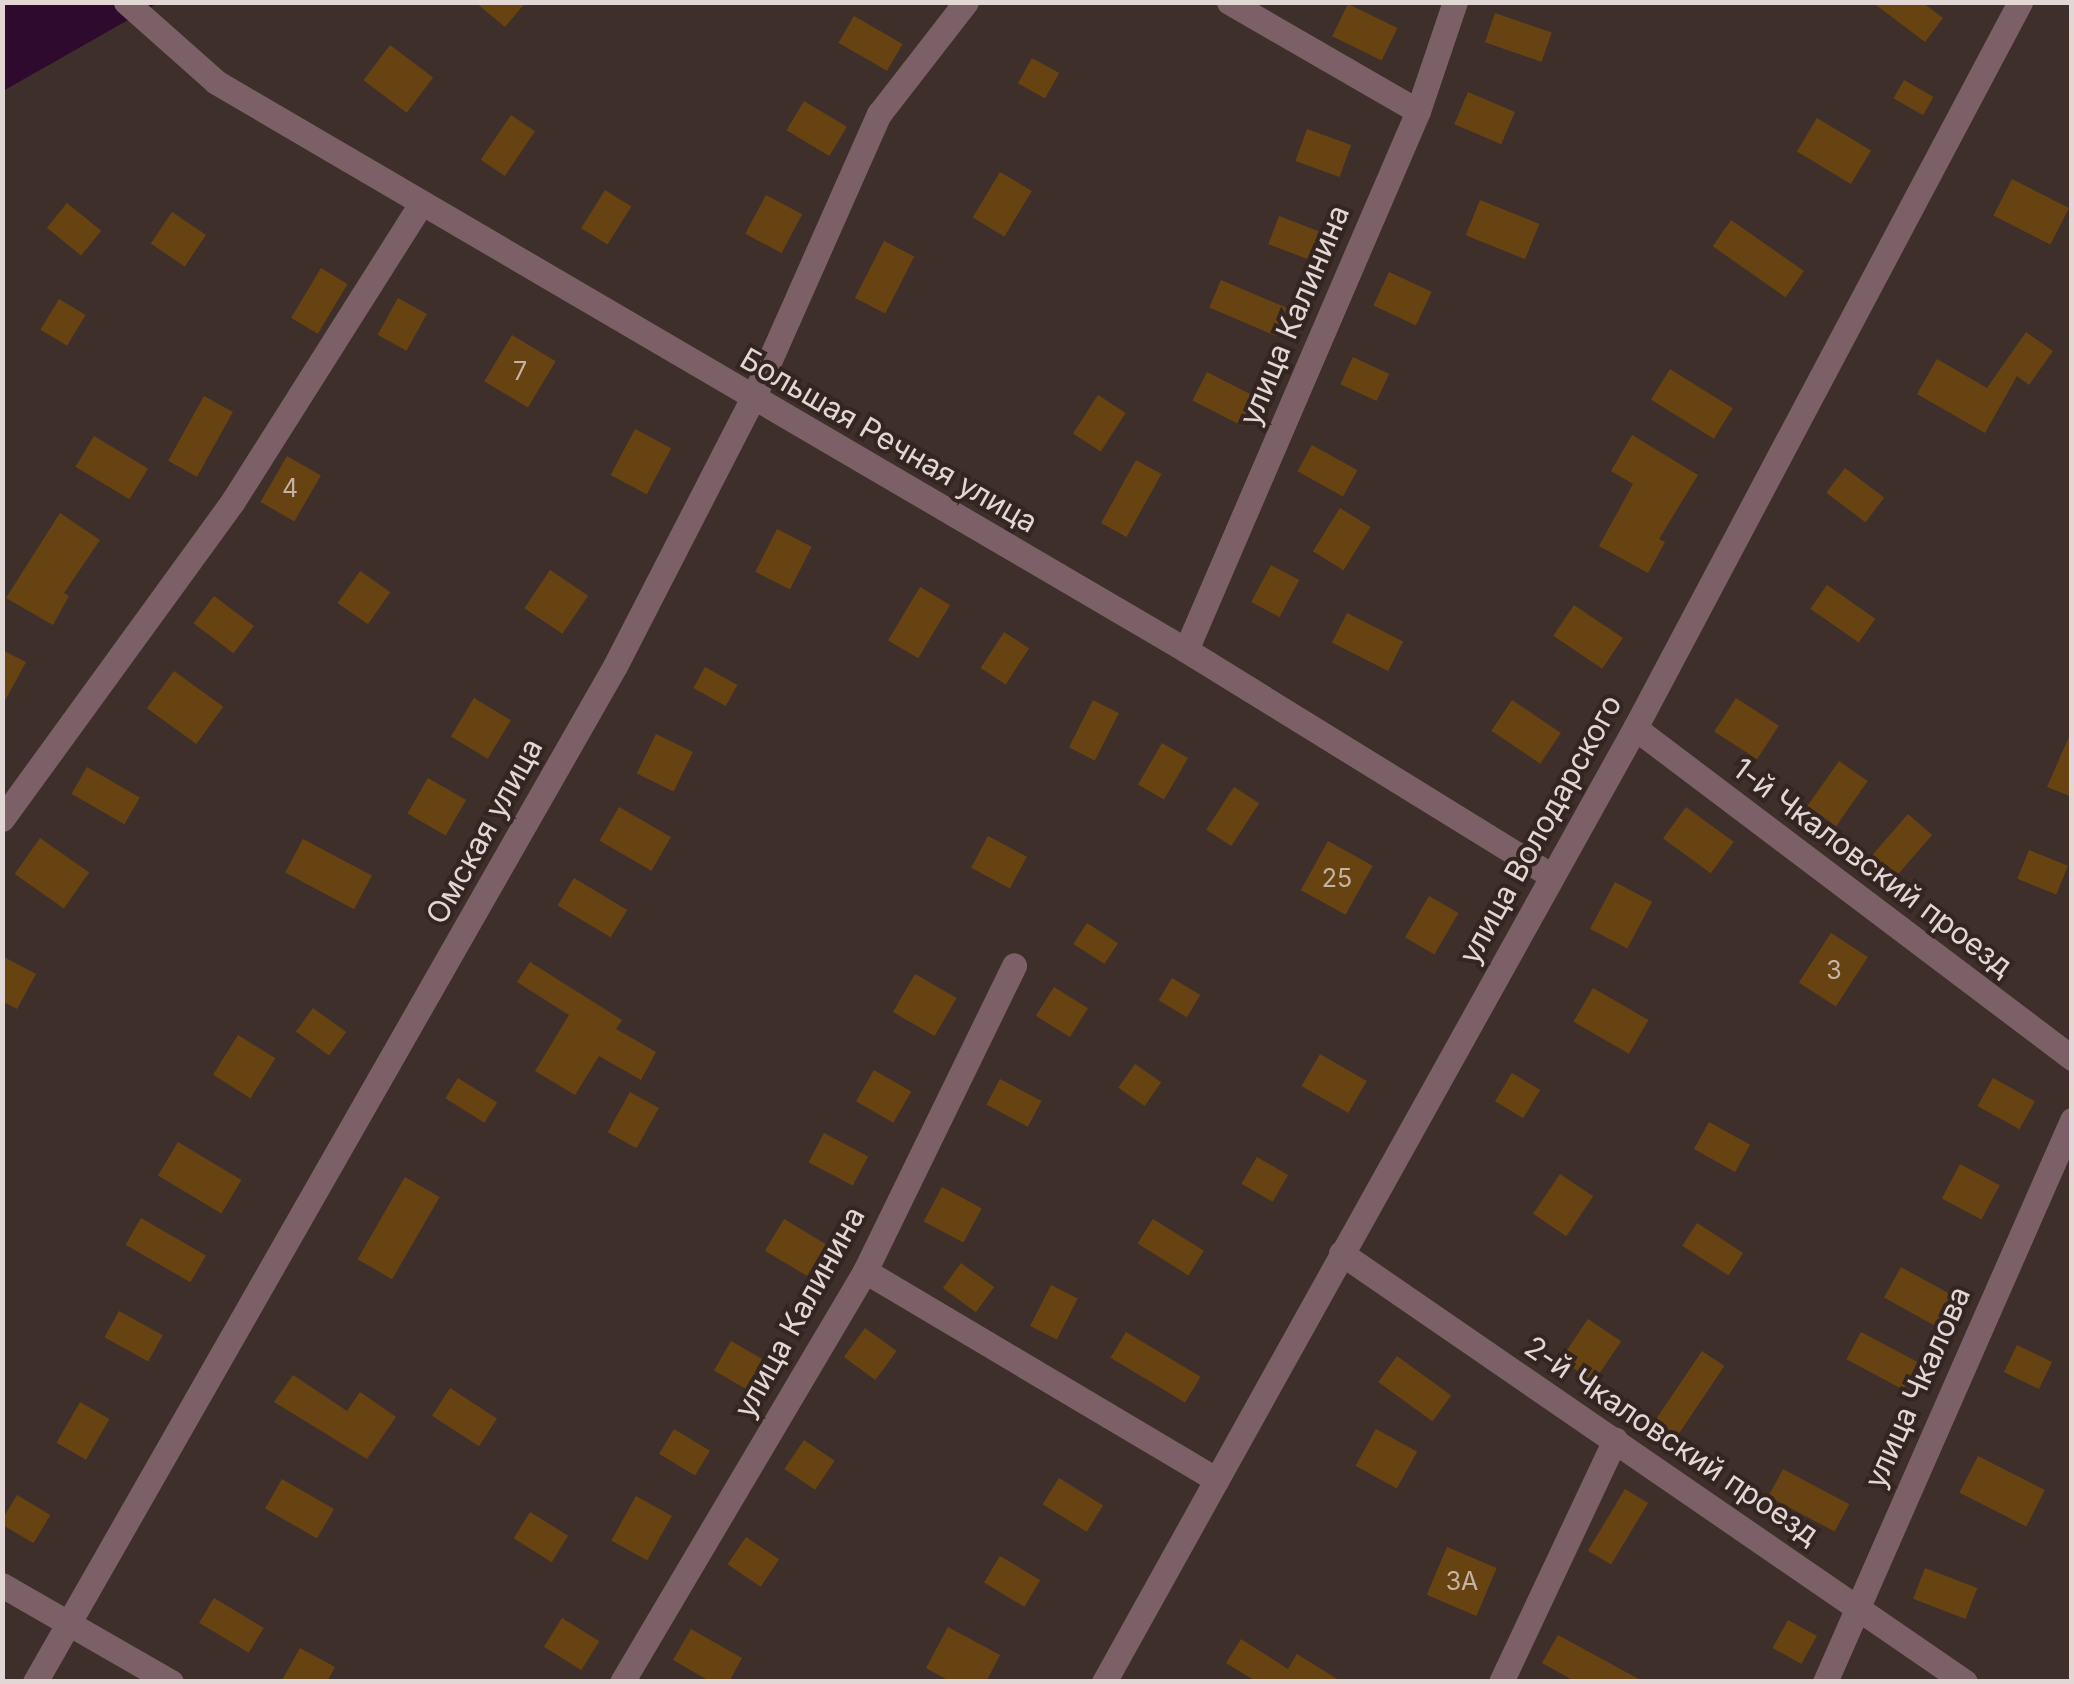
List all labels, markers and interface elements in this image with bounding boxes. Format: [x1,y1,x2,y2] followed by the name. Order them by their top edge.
[1231,199,1357,431] street label: улица Калинина
[734,340,1044,540] street label: Большая Речная улица
[513,356,527,386] house number: 7
[282,473,298,503] house number: 4
[1451,688,1629,970] street label: улица Володарского
[418,732,550,930] street label: Омская улица
[1726,750,2020,984] street label: 1-й Чкаловский проезд
[1322,863,1352,893] house number: 25
[1826,955,1842,985] house number: 3
[726,1200,872,1424] street label: улица Калинина
[1856,1281,1978,1493] street label: улица Чкалова
[1518,1328,1826,1552] street label: 2-й Чкаловский проезд
[1446,1566,1478,1596] house number: 3А

